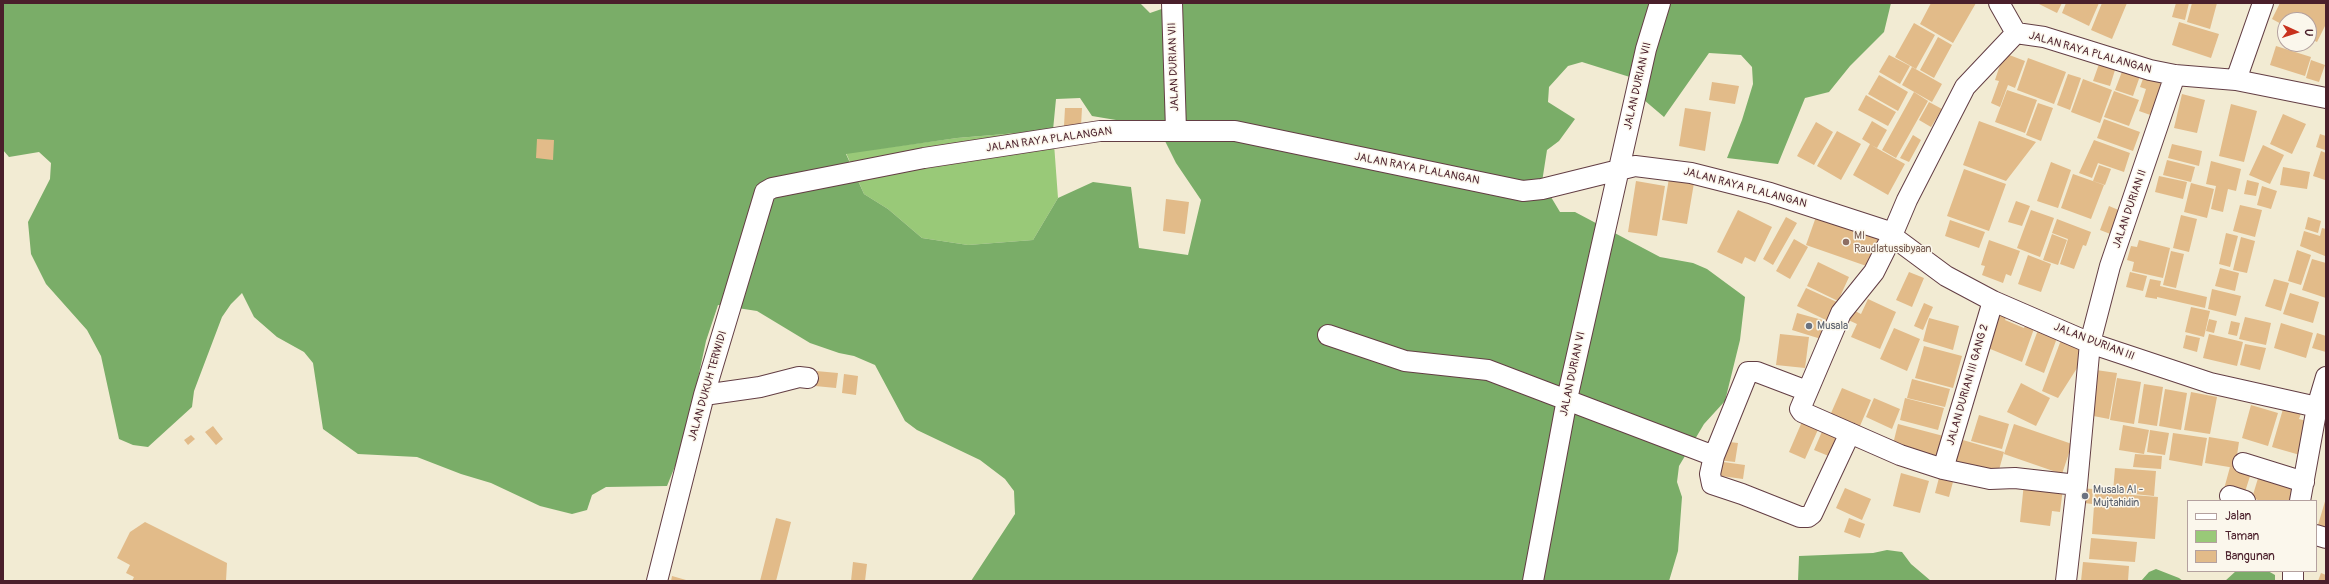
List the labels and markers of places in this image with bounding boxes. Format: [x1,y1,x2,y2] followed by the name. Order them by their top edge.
[1854,229,1932,255] place label: MI Raudlatussibyaan
[1841,237,1851,247] marker: MI Raudlatussibyaan
[1817,319,1848,333] place label: Musala
[1804,321,1814,331] marker: Musala
[2093,483,2143,509] place label: Musala Al - Mujtahidin
[2080,491,2090,501] marker: Musala Al - Mujtahidin

